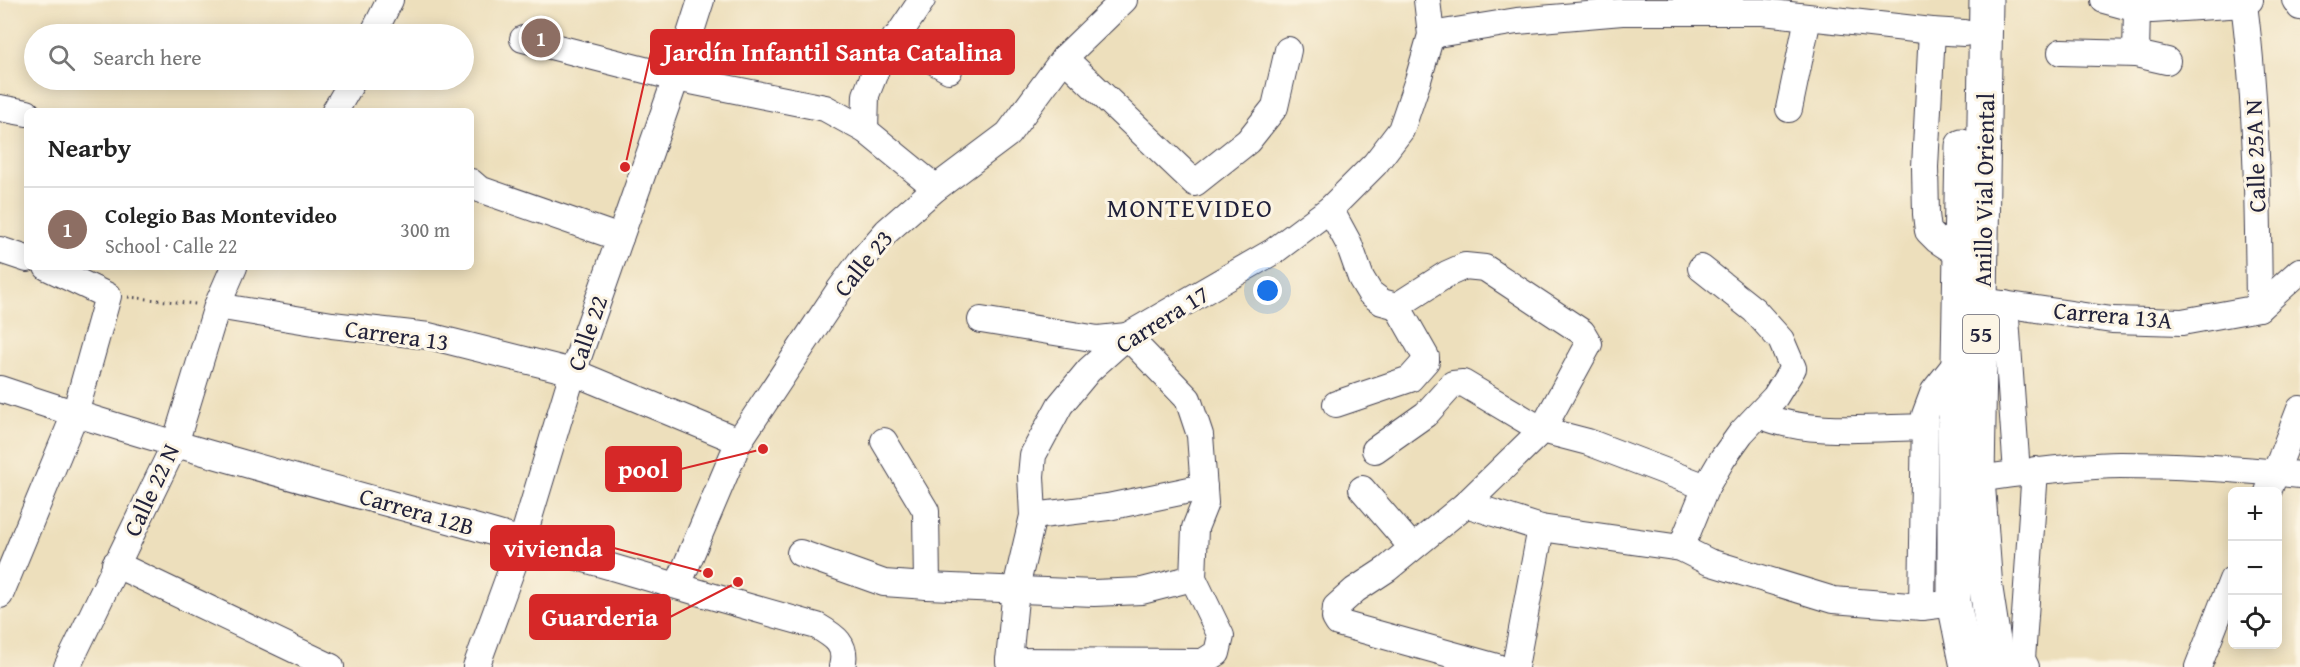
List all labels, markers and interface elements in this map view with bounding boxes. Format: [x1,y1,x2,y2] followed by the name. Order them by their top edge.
[522,15,560,60] pin: 1
[24,24,474,90] search box
[651,30,1014,74] callout: Jardín Infantil Santa Catalina
[660,32,1003,71] text: Jardín Infantil Santa Catalina
[45,41,78,74] icon: search
[93,41,202,73] text: Search here
[1965,92,2003,287] street label: Anillo Vial Oriental
[2236,99,2274,213] street label: Calle 25A N
[48,128,131,167] text: Nearby
[1107,188,1273,227] district label: MONTEVIDEO
[105,199,337,231] text: Colegio Bas Montevideo
[62,215,73,244] text: 1
[400,215,450,244] text: 300 m
[825,222,901,304] street label: Calle 23
[105,231,237,260] text: School · Calle 22
[1108,276,1216,362] street label: Carrera 17
[1253,276,1282,305] your location
[558,291,616,375] street label: Calle 22
[2052,292,2174,338] street label: Carrera 13A
[343,310,451,360] street label: Carrera 13
[1963,315,1999,353] road number: 55
[114,438,188,542] street label: Calle 22 N
[606,447,681,491] callout: pool
[618,449,668,488] text: pool
[355,478,479,544] street label: Carrera 12B
[2228,487,2282,649] map controls
[2228,487,2282,541] button: +
[491,526,614,570] callout: vivienda
[503,528,603,567] text: vivienda
[2228,541,2282,595] button: −
[530,595,670,639] callout: Guarderia
[2228,595,2282,649] button: locate
[542,597,659,636] text: Guarderia

